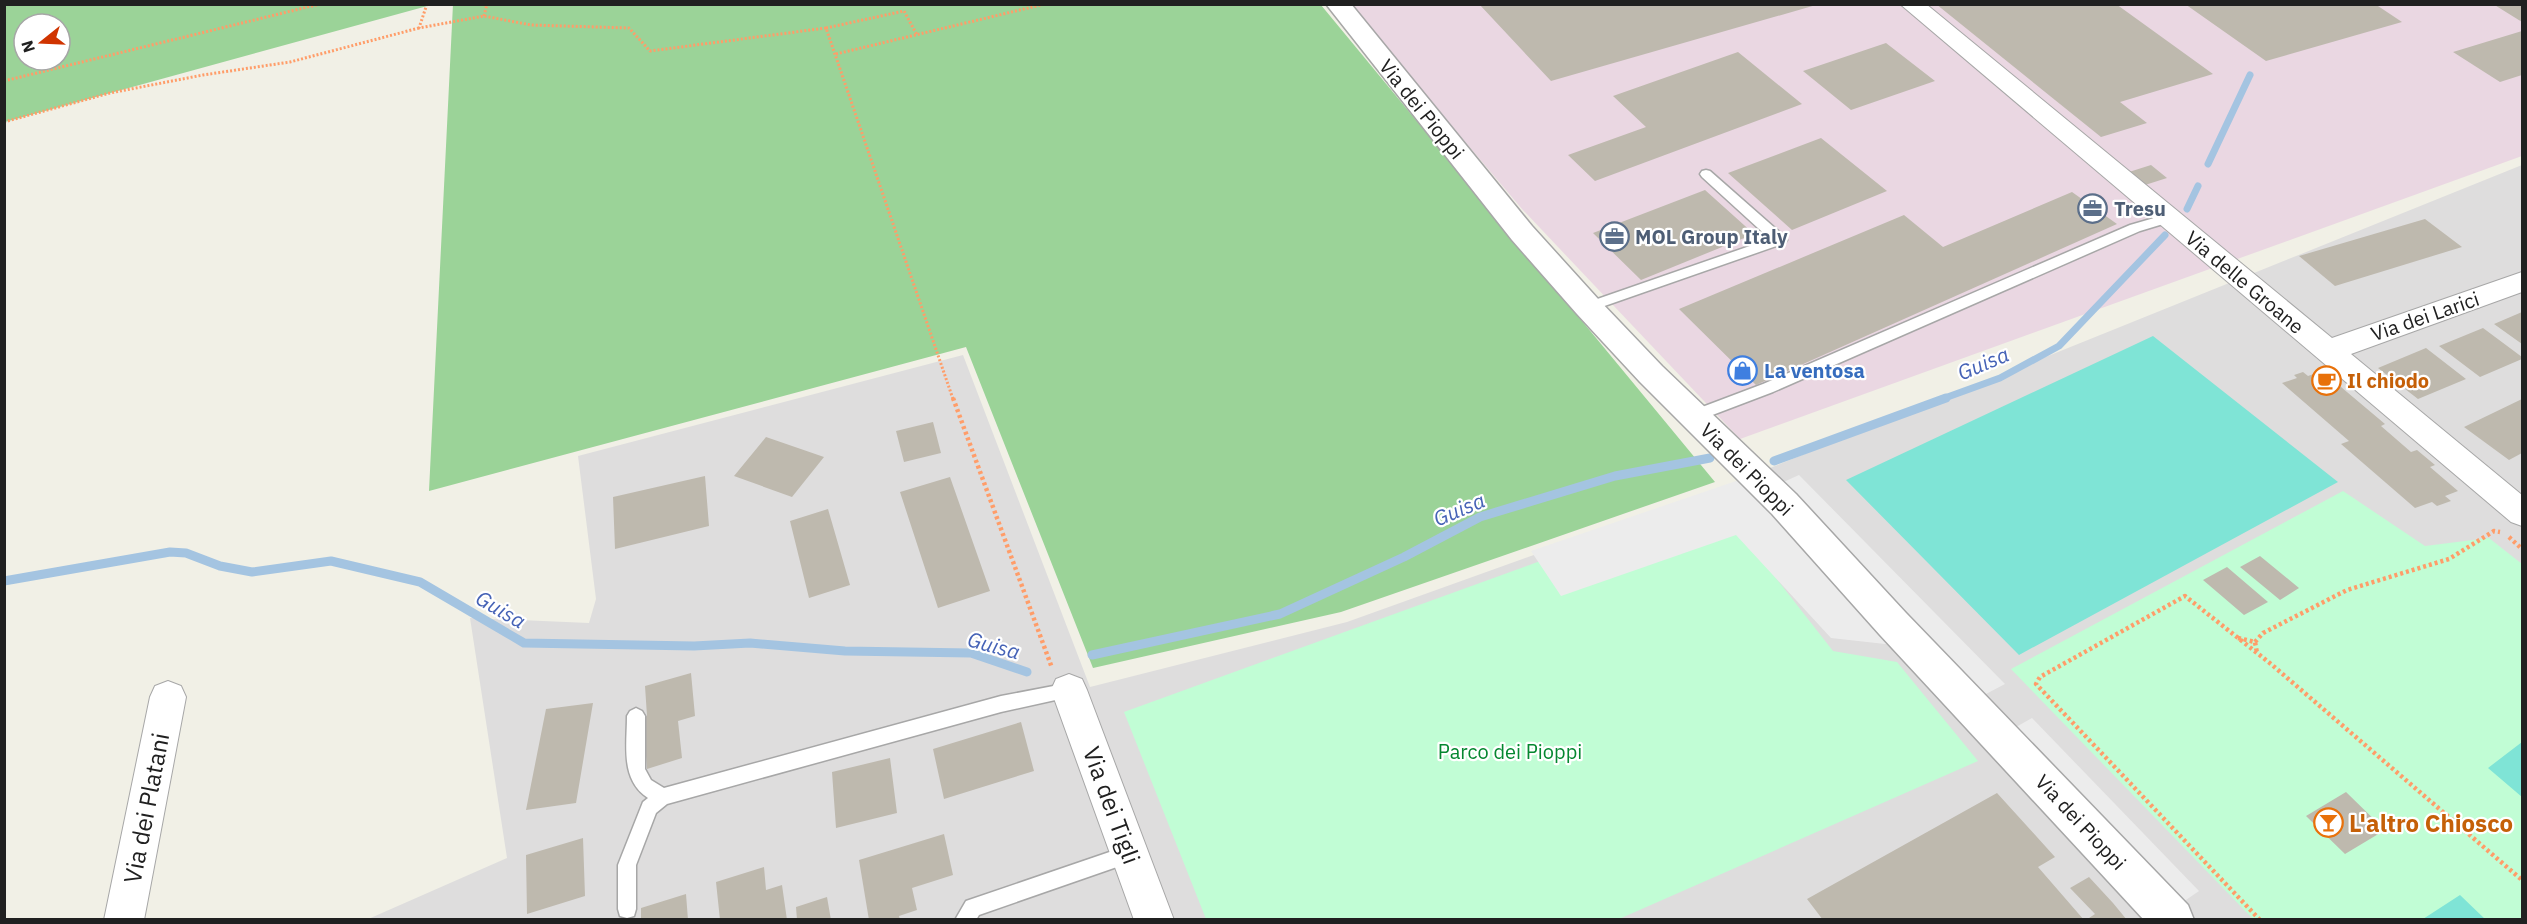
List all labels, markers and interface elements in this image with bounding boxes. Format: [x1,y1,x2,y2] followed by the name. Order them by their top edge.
[12,12,72,72] north arrow
[16,38,39,55] text: N
[1373,53,1471,165] street label: Via dei Pioppi
[2077,192,2109,224] office icon: Tresu
[2114,195,2166,222] place label: Tresu
[1598,220,1630,252] office icon: MOL Group Italy
[1635,223,1788,250] place label: MOL Group Italy
[2180,224,2310,340] street label: Via delle Groane
[2367,285,2483,347] street label: Via dei Larici
[1953,340,2013,386] water label: Guisa
[1727,354,1759,386] shop icon: La ventosa
[1764,357,1865,384] place label: La ventosa
[2310,364,2342,396] cafe icon: Il chiodo
[2347,367,2429,394] place label: Il chiodo
[1695,417,1799,521] street label: Via dei Pioppi
[1429,486,1489,532] water label: Guisa
[471,584,531,634] water label: Guisa
[965,625,1023,665] water label: Guisa
[116,730,176,886] street label: Via dei Platani
[1438,738,1582,765] park label: Parco dei Pioppi
[1076,742,1148,868] street label: Via dei Tigli
[2030,768,2132,876] street label: Via dei Pioppi
[2312,807,2344,839] bar icon: L'altro Chiosco
[2349,807,2513,839] place label: L'altro Chiosco

